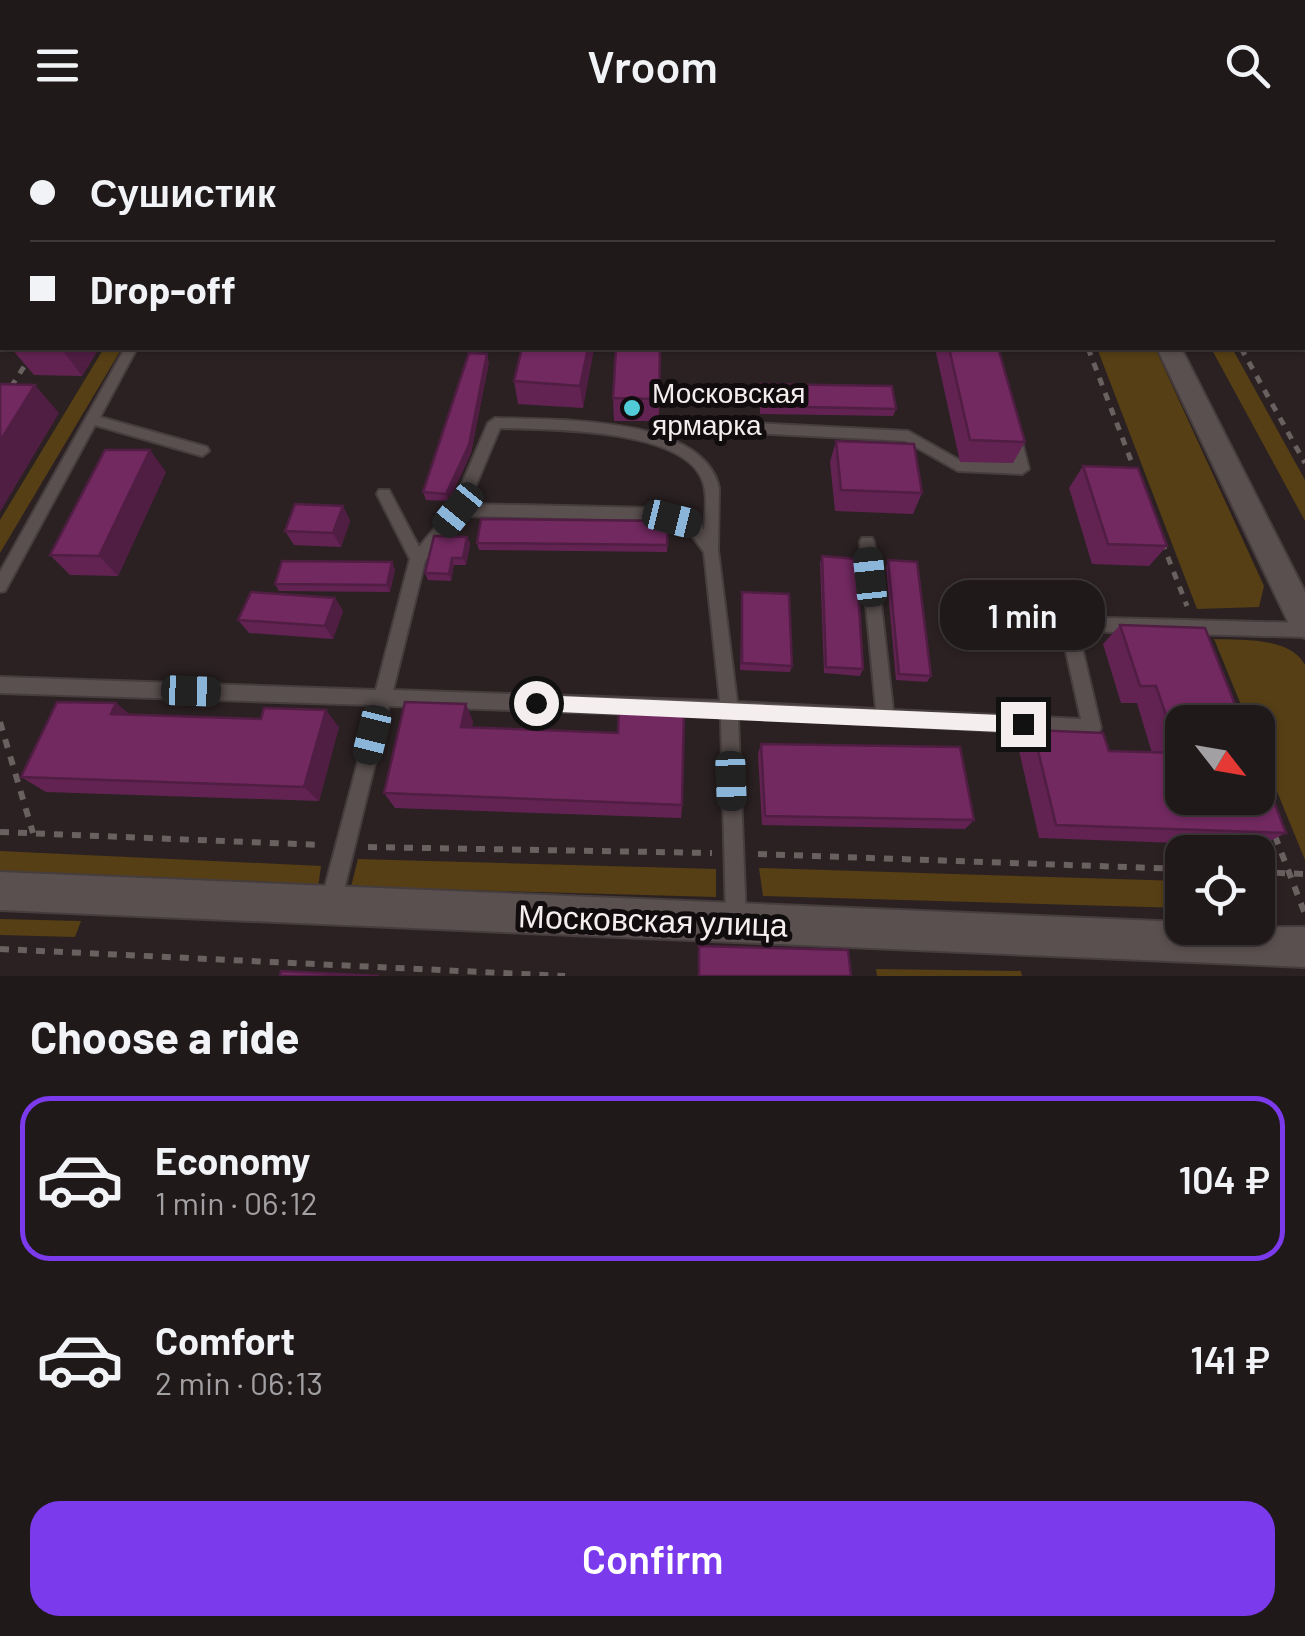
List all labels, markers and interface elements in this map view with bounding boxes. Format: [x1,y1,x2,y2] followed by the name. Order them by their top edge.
[30,38,85,93] icon: menu
[587,38,718,92] text: Vroom
[1220,38,1275,93] icon: search
[90,169,276,215] text: Сушистик
[90,266,236,312] text: Drop-off
[652,375,806,441] place label: Московская ярмарка
[621,397,643,419] marker: Московская ярмарка
[427,477,489,543] car
[639,497,705,541] car
[852,546,888,608] car
[940,579,1106,649] callout: 1 min
[988,596,1057,634] text: 1 min
[160,675,222,707] car
[514,681,559,726] route start
[350,702,394,768] car
[1001,702,1046,747] route end
[1165,705,1275,815] north arrow
[1165,705,1275,945] map controls
[715,750,747,812] car
[1165,835,1275,945] button: locate
[517,895,789,944] street label: Московская улица
[30,1009,300,1063] text: Choose a ride
[35,1134,125,1224] icon: car
[155,1137,310,1183] text: Economy
[1179,1156,1270,1202] text: 104 ₽
[155,1183,318,1221] text: 1 min · 06:12
[35,1314,125,1404] icon: car
[155,1317,295,1363] text: Comfort
[1190,1336,1270,1382] text: 141 ₽
[155,1363,323,1401] text: 2 min · 06:13
[30,1501,1275,1616] button: Confirm

